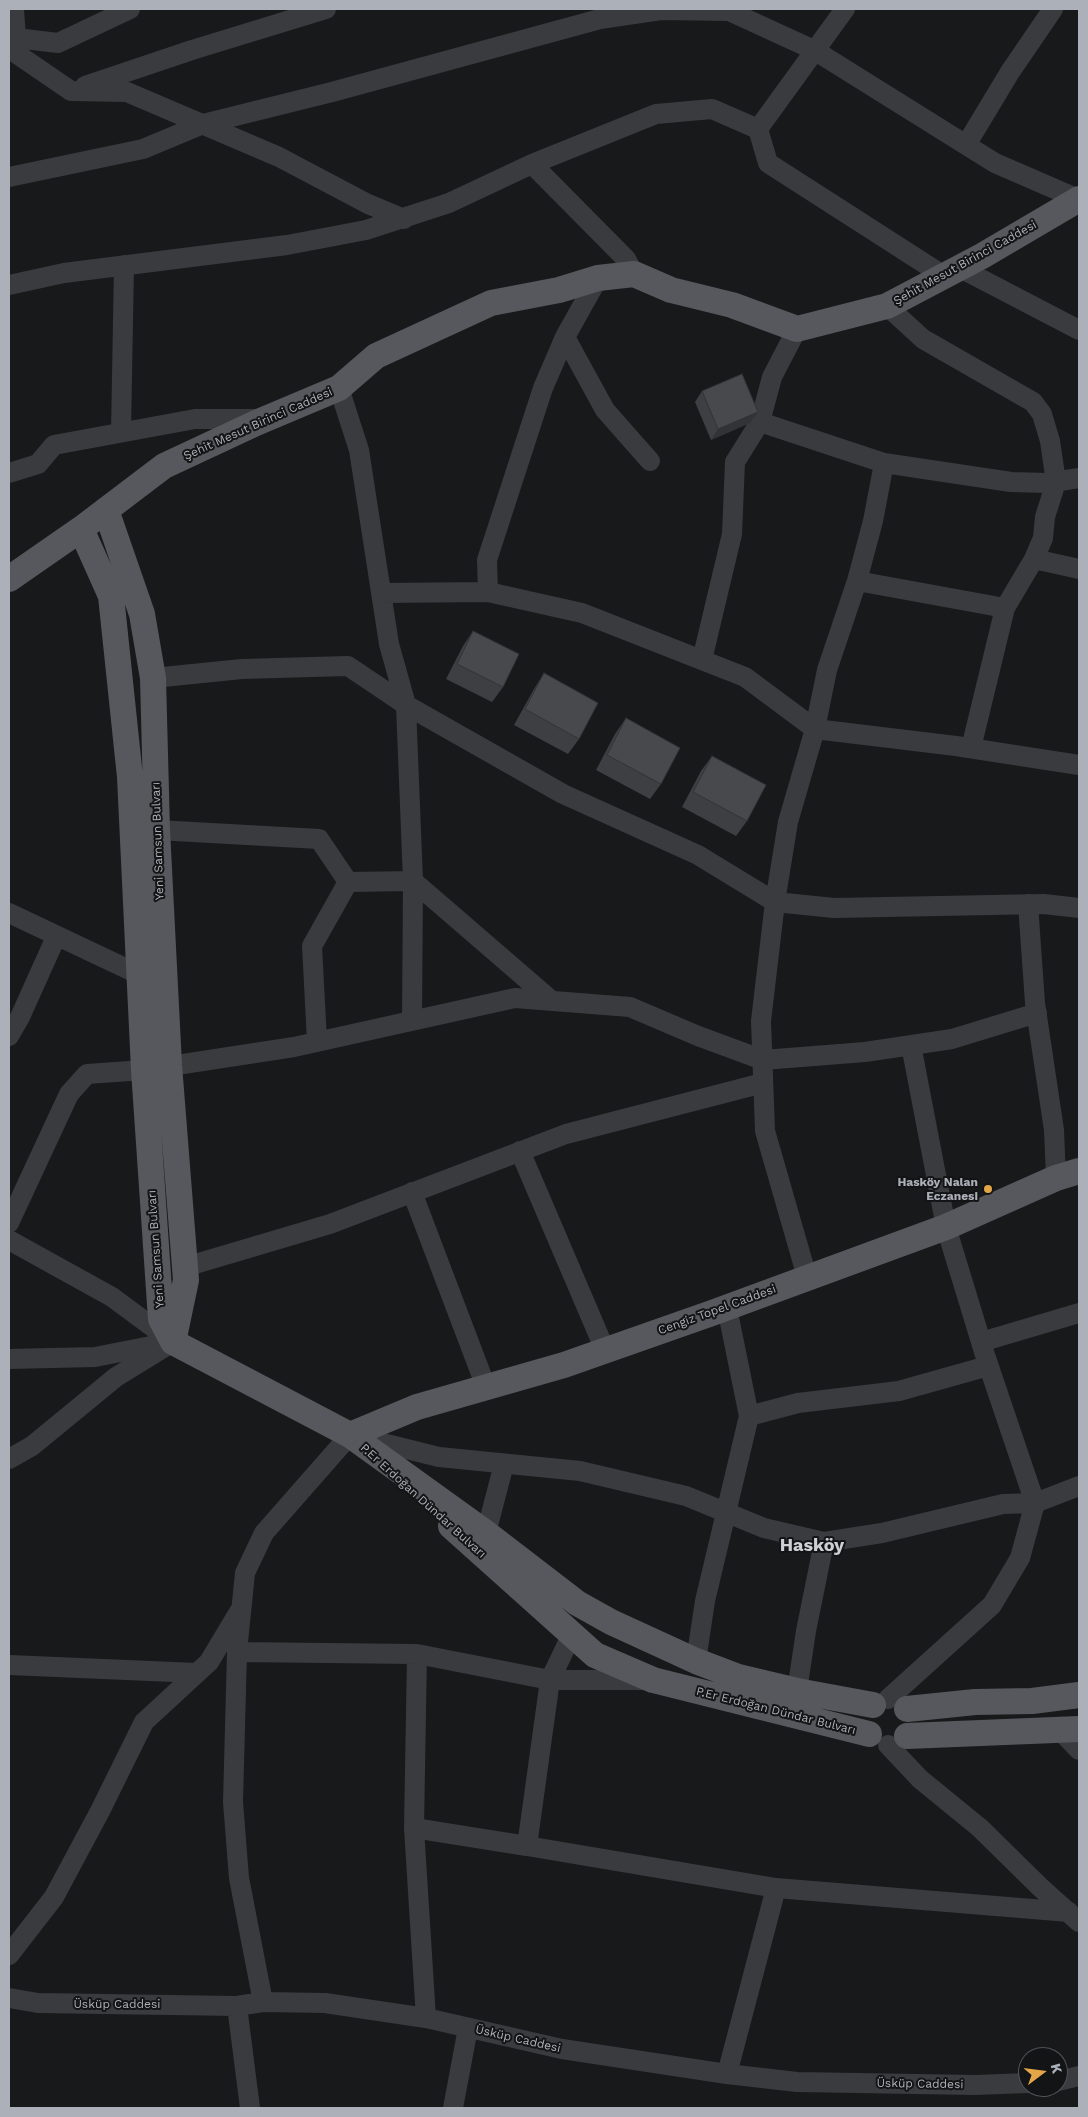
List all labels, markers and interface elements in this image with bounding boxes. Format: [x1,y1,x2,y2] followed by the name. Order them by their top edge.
[891,218,1039,308] street label: Şehit Mesut Birinci Caddesi
[181,385,335,463] street label: Şehit Mesut Birinci Caddesi
[149,782,167,900] street label: Yeni Samsun Bulvarı
[897,1175,978,1203] place label: Hasköy Nalan Eczanesi
[982,1183,994,1195] marker: Hasköy Nalan Eczanesi
[145,1189,167,1309] street label: Yeni Samsun Bulvarı
[656,1282,778,1338] street label: Cengiz Topel Caddesi
[357,1441,489,1561] street label: P.Er Erdoğan Dündar Bulvarı
[780,1535,844,1557] district label: Hasköy
[695,1684,857,1738] street label: P.Er Erdoğan Dündar Bulvarı
[73,1997,161,2011] street label: Üsküp Caddesi
[474,2022,562,2056] street label: Üsküp Caddesi
[1018,2047,1068,2097] north arrow
[1048,2062,1066,2075] text: K
[876,2076,964,2092] street label: Üsküp Caddesi

